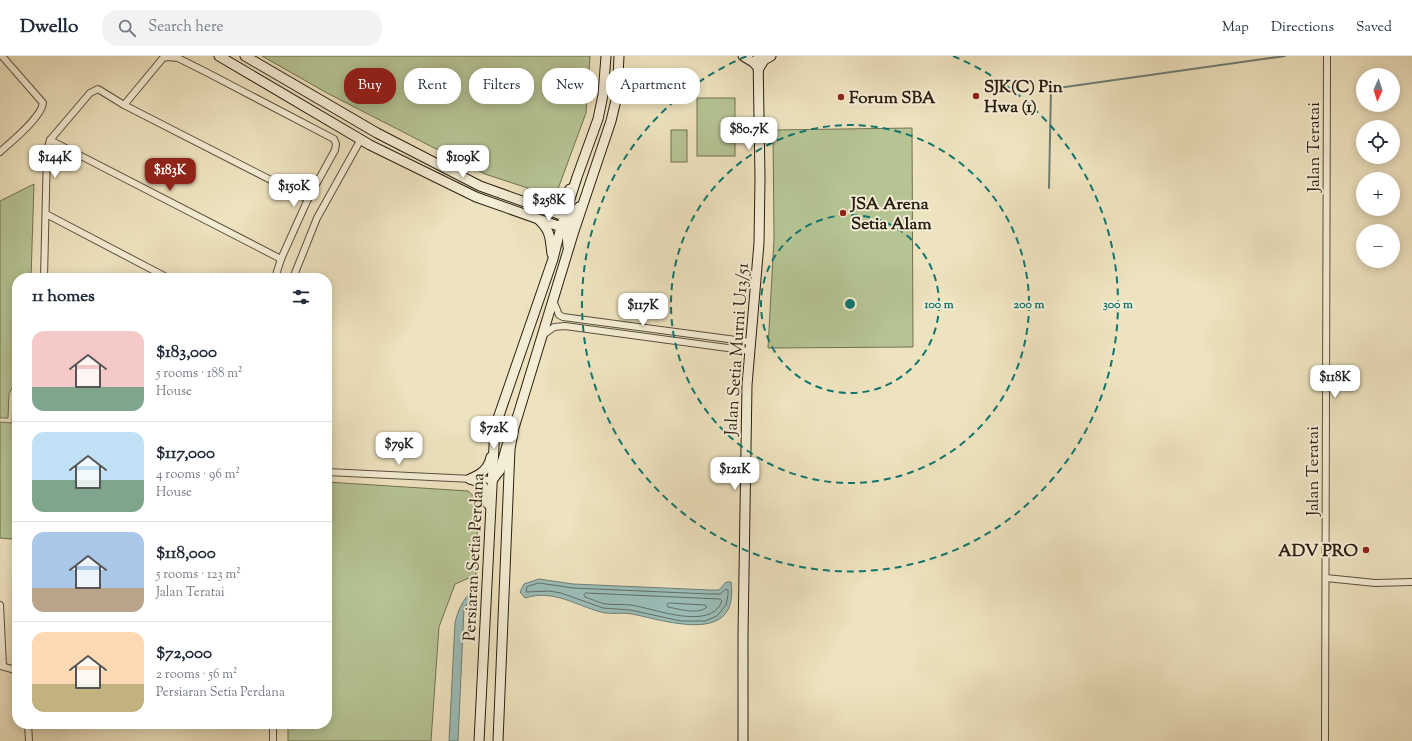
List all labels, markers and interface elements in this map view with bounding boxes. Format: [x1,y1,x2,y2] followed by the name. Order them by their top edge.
[102,10,382,46] search box
[20,14,78,41] text: Dwello
[116,17,138,39] icon: search
[148,17,224,38] text: Search here
[1222,18,1249,38] text: Map
[1271,18,1334,38] text: Directions
[1356,18,1392,38] text: Saved
[344,68,396,104] chip: Buy
[404,68,461,104] chip: Rent
[469,68,534,104] chip: Filters
[542,68,598,104] chip: New
[606,68,700,104] chip: Apartment
[1356,68,1400,112] north arrow
[1356,68,1400,268] map controls
[984,76,1064,120] place label: SJK(C) Pin Hwa (1)
[849,87,936,111] place label: Forum SBA
[971,91,981,101] marker: SJK(C) Pin Hwa (1)
[836,92,846,102] marker: Forum SBA
[1303,102,1327,193] street label: Jalan Teratai
[716,117,782,151] pin: $80.7K
[1356,120,1400,164] button: locate
[729,121,769,139] text: $80.7K
[27,145,83,179] pin: $144K
[435,145,491,179] pin: $109K
[38,149,72,167] text: $144K
[446,149,480,167] text: $109K
[142,158,198,192] pin: $183K
[154,162,186,180] text: $183K
[1356,172,1400,216] button: +
[266,174,322,208] pin: $150K
[278,178,310,196] text: $150K
[521,188,577,222] pin: $258K
[532,192,566,210] text: $258K
[849,193,932,237] place label: JSA Arena Setia Alam
[838,208,848,218] marker: JSA Arena Setia Alam
[1356,224,1400,268] button: −
[720,262,756,437] street label: Jalan Setia Murni U13/51
[32,285,95,309] text: 11 homes
[290,286,312,308] icon: filters
[615,293,671,327] pin: $117K
[923,296,954,314] text: 100 m
[1014,296,1044,314] text: 200 m
[1103,296,1133,314] text: 300 m
[627,297,659,315] text: $117K
[843,297,857,311] centre of rings
[156,341,217,365] text: $183,000
[64,347,112,395] icon: home
[156,365,242,383] text: 5 rooms · 188 m²
[1307,365,1363,399] pin: $118K
[1319,369,1351,387] text: $118K
[156,383,192,401] text: House
[470,416,518,450] pin: $72K
[480,420,508,438] text: $72K
[1302,426,1326,517] street label: Jalan Teratai
[375,432,423,466] pin: $79K
[385,436,413,454] text: $79K
[156,442,215,466] text: $117,000
[64,448,112,496] icon: home
[707,457,763,491] pin: $121K
[719,461,751,479] text: $121K
[156,466,240,484] text: 4 rooms · 96 m²
[459,472,491,642] street label: Persiaran Setia Perdana
[156,484,192,502] text: House
[1278,540,1358,564] place label: ADV PRO
[156,542,216,566] text: $118,000
[1361,545,1371,555] marker: ADV PRO
[64,548,112,596] icon: home
[156,566,241,584] text: 5 rooms · 123 m²
[156,584,225,602] text: Jalan Teratai
[156,642,212,666] text: $72,000
[64,648,112,696] icon: home
[156,666,237,684] text: 2 rooms · 56 m²
[156,684,285,702] text: Persiaran Setia Perdana

